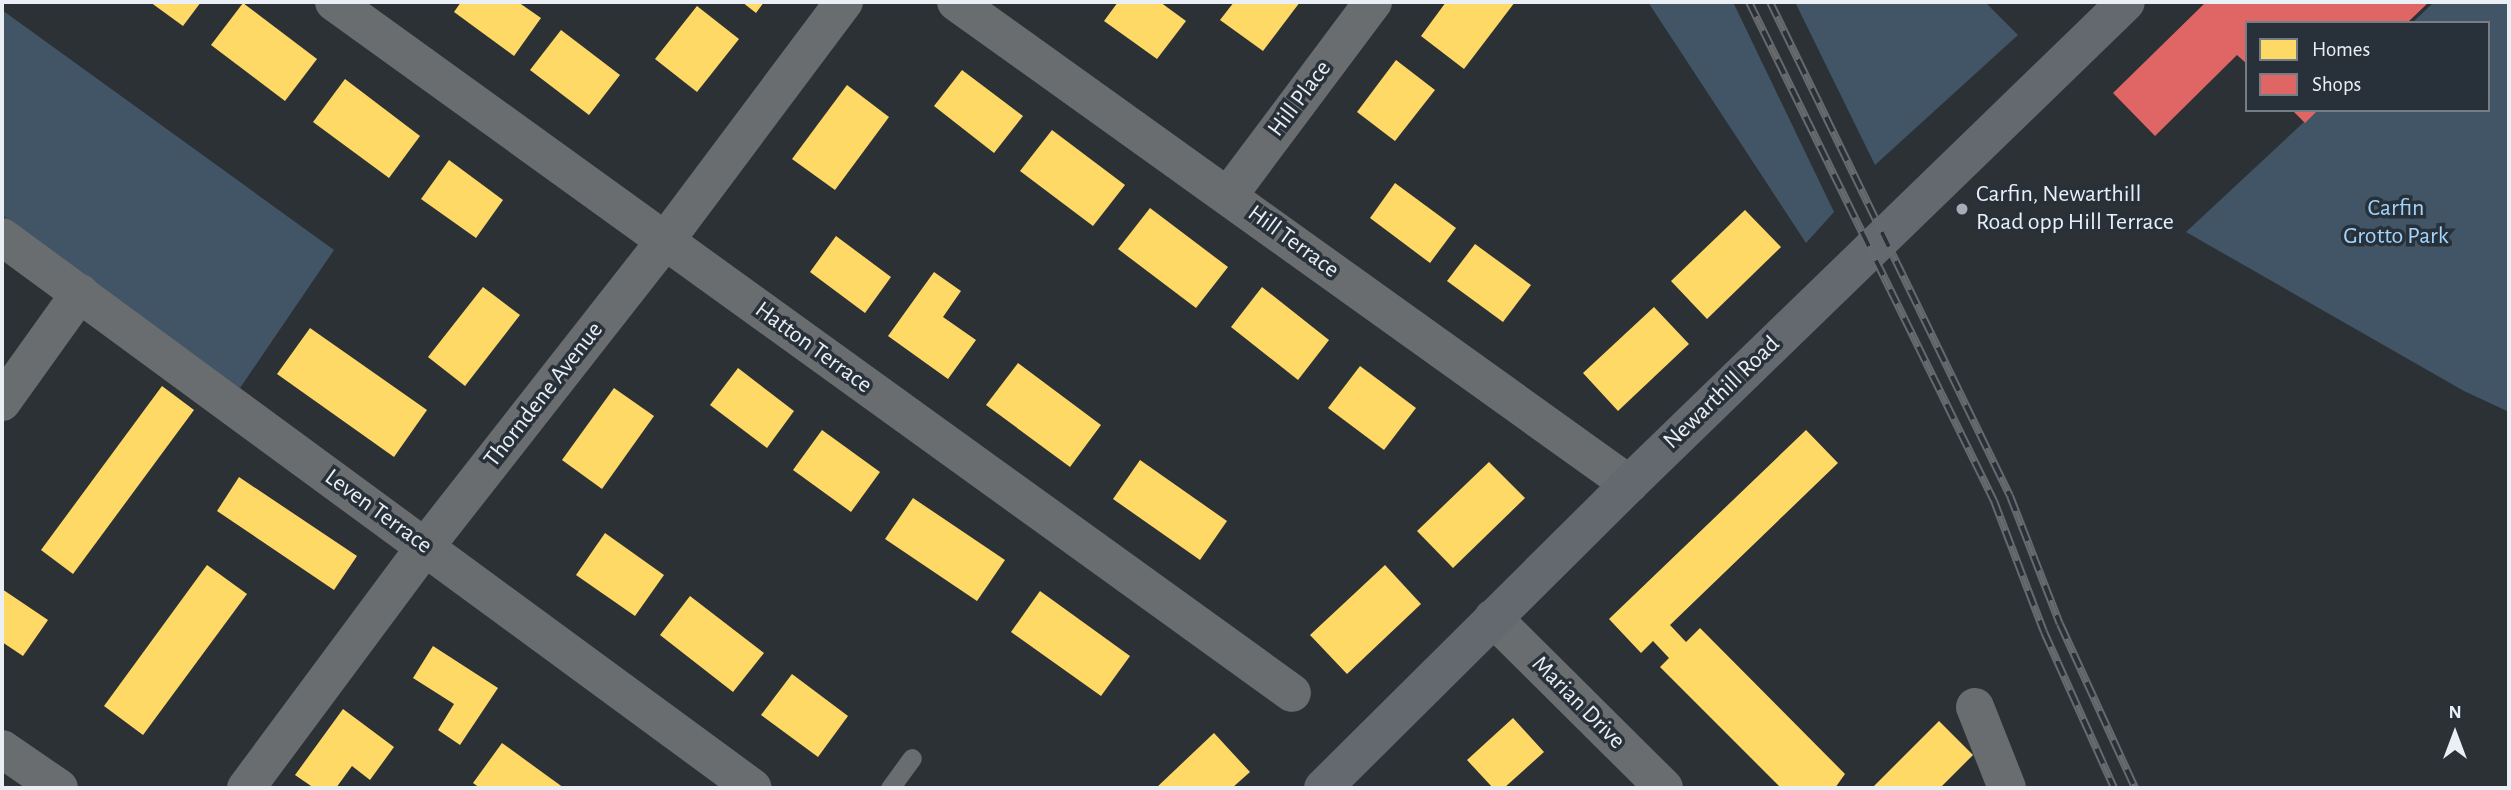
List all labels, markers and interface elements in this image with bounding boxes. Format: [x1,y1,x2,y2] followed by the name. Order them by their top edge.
[2245,21,2490,112] legend
[2312,39,2370,60] text: Homes
[1262,55,1338,143] street label: Hill Place
[2312,74,2361,95] text: Shops
[1976,181,2174,237] place label: Carfin, Newarthill Road opp Hill Terrace
[2343,195,2449,251] park label: Carfin Grotto Park
[1242,199,1344,285] street label: Hill Terrace
[1954,201,1970,217] marker: Carfin, Newarthill Road opp Hill Terrace
[749,296,877,400] street label: Hatton Terrace
[478,317,610,473] street label: Thorndene Avenue
[1658,330,1786,456] street label: Newarthill Road
[319,463,437,561] street label: Leven Terrace
[1525,650,1631,756] street label: Marian Drive
[2420,699,2490,769] north arrow
[2448,703,2462,722] text: N

